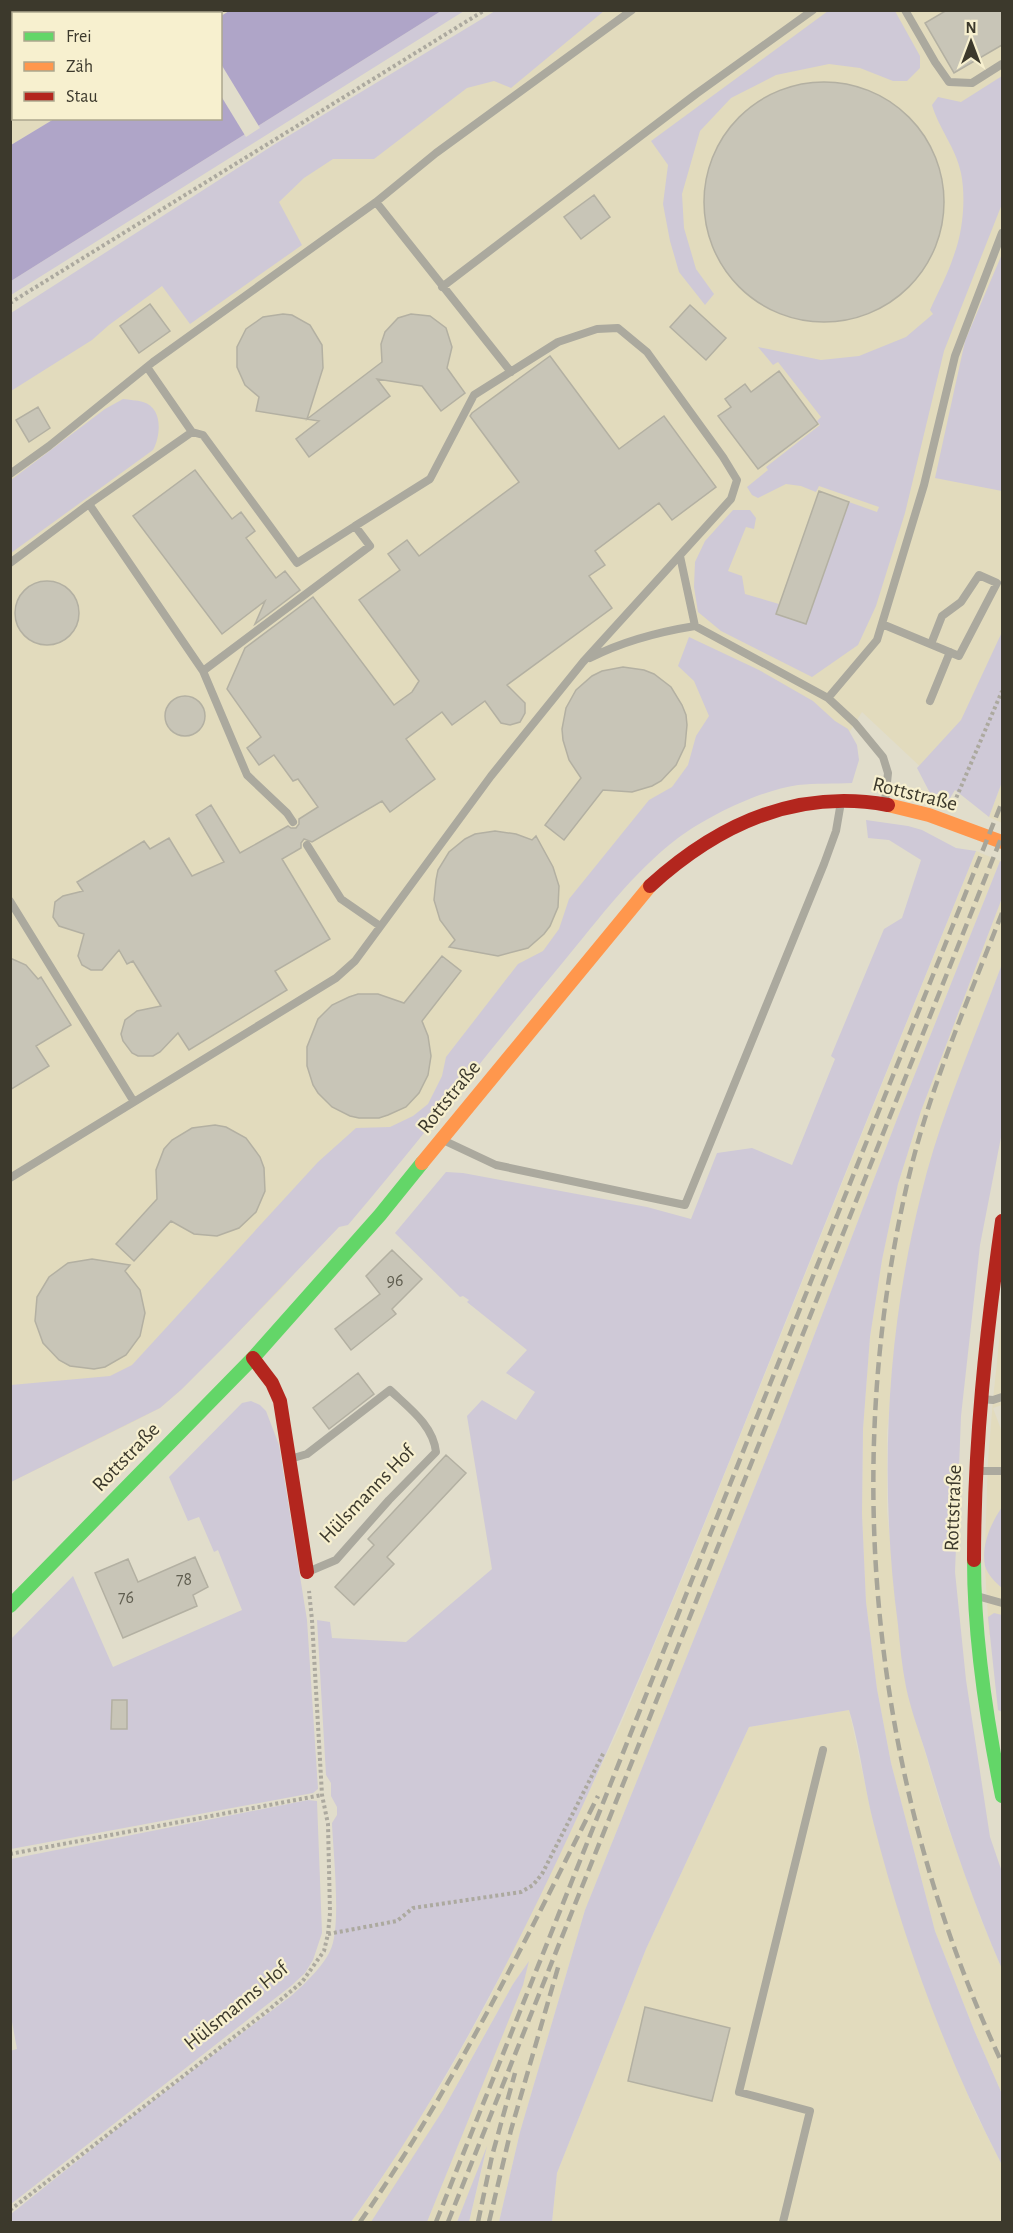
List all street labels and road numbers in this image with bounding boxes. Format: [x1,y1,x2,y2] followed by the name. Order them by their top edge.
[870,773,960,815] street label: Rottstraße
[414,1057,484,1137] street label: Rottstraße
[88,1419,164,1495] street label: Rottstraße
[315,1440,420,1547] street label: Hülsmanns Hof
[941,1464,965,1552] street label: Rottstraße
[180,1957,293,2054] street label: Hülsmanns Hof

